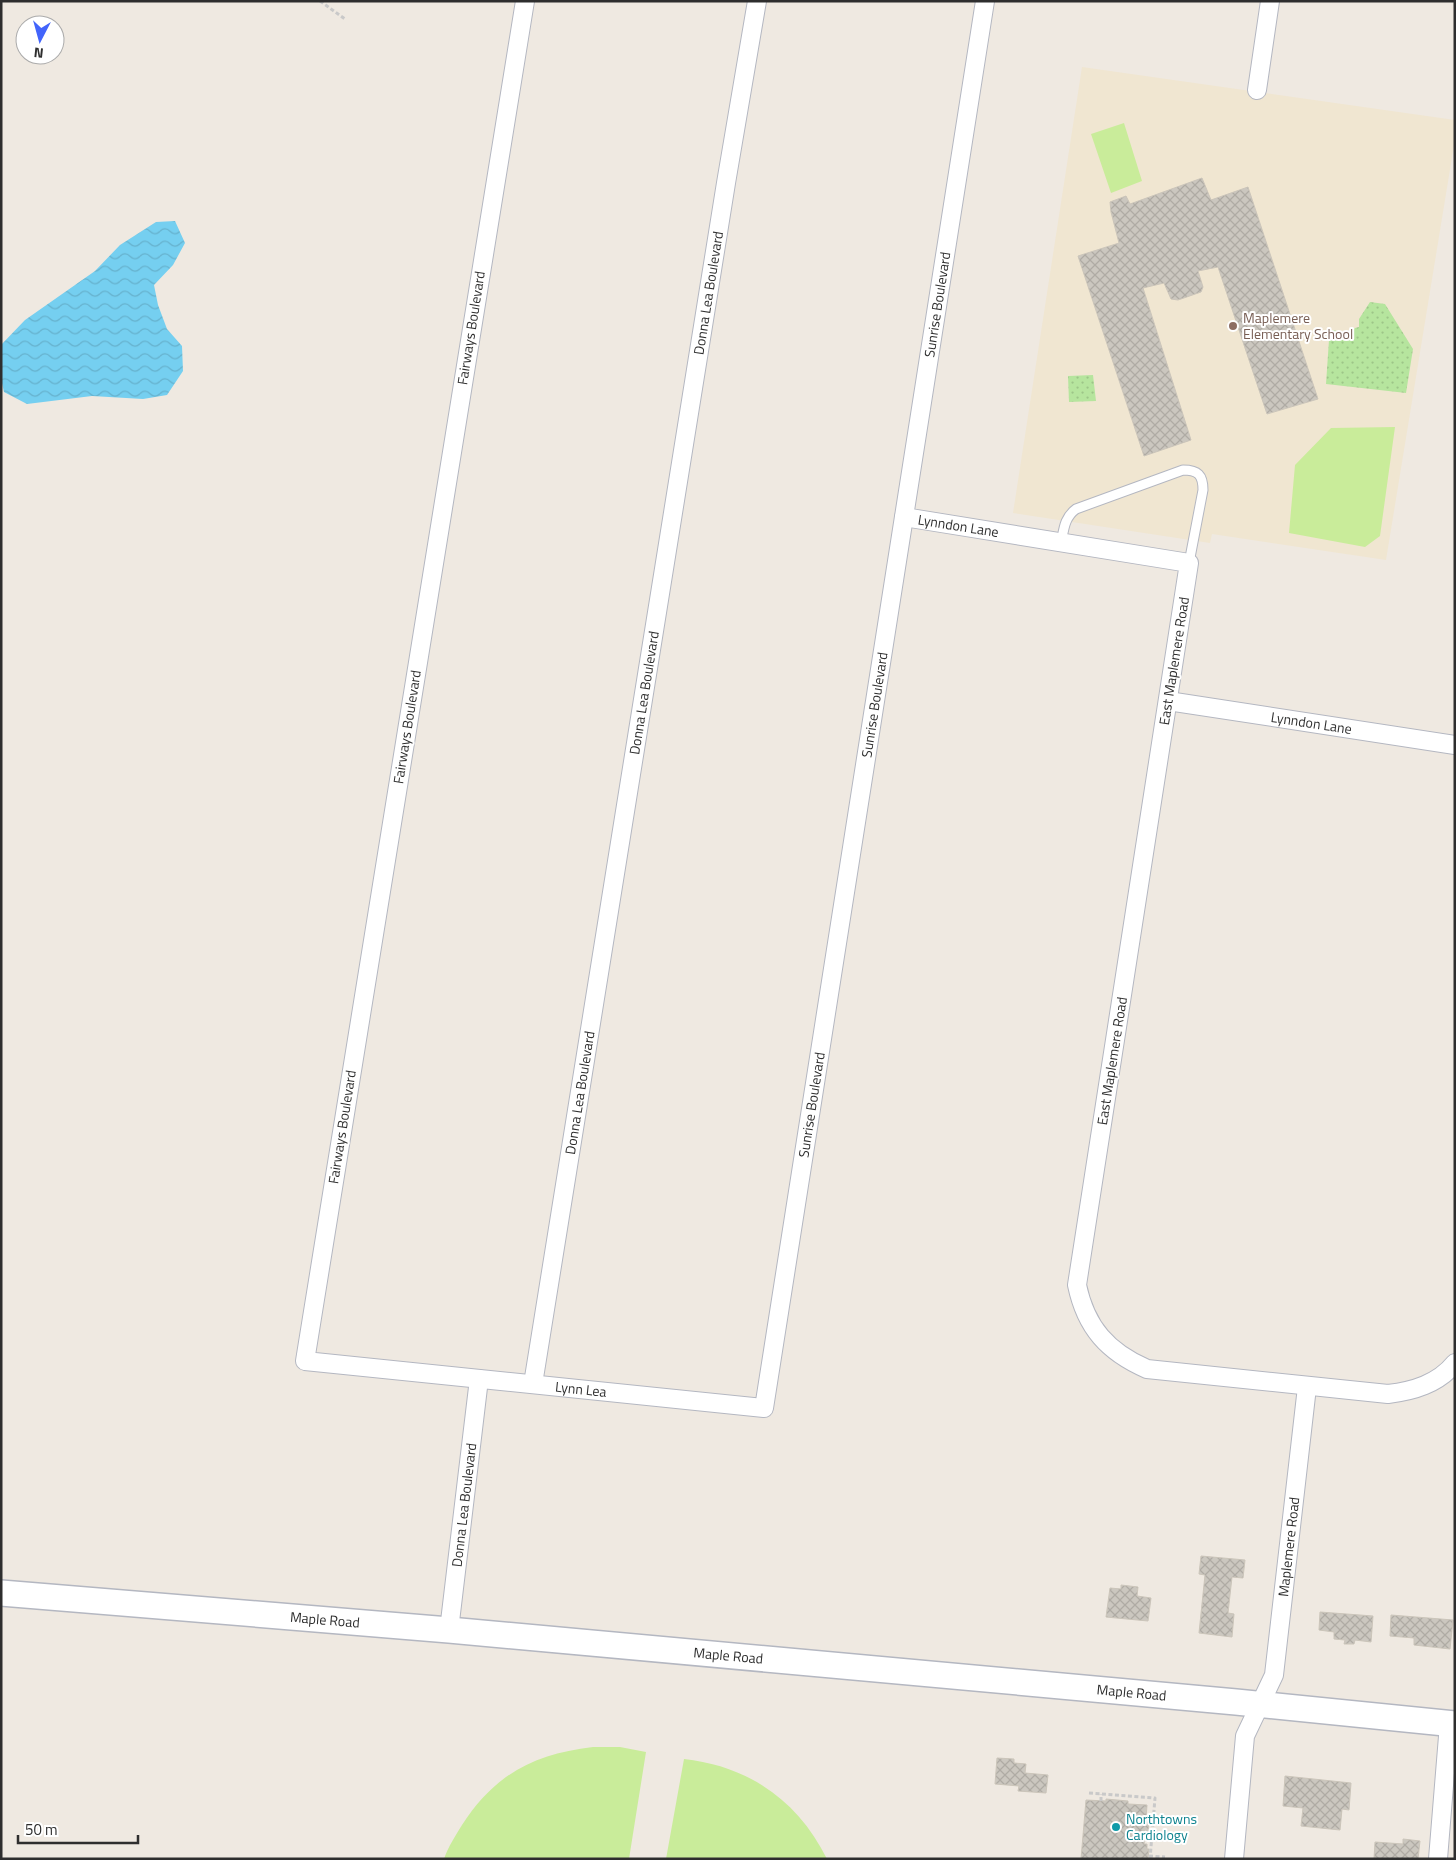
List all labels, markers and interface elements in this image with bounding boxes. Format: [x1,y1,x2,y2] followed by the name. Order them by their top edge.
[15,15,65,65] north arrow
[33,42,45,64] text: N
[688,230,728,356] street label: Donna Lea Boulevard
[918,250,955,359] street label: Sunrise Boulevard
[451,270,490,386] street label: Fairways Boulevard
[1243,307,1353,344] place label: Maplemere Elementary School
[1227,320,1239,332] marker: Maplemere Elementary School
[916,508,1000,542] street label: Lynndon Lane
[1153,595,1194,727] street label: East Maplemere Road
[623,629,664,756] street label: Donna Lea Boulevard
[855,650,893,759] street label: Sunrise Boulevard
[387,669,426,785] street label: Fairways Boulevard
[1269,706,1353,739] street label: Lynndon Lane
[1091,995,1132,1127] street label: East Maplemere Road
[559,1029,600,1156] street label: Donna Lea Boulevard
[792,1050,830,1159] street label: Sunrise Boulevard
[322,1069,361,1185] street label: Fairways Boulevard
[554,1376,608,1402] street label: Lynn Lea
[446,1442,481,1568] street label: Donna Lea Boulevard
[1272,1496,1304,1598] street label: Maplemere Road
[289,1606,361,1633] street label: Maple Road
[693,1641,764,1669] street label: Maple Road
[1096,1678,1167,1706] street label: Maple Road
[1126,1808,1197,1845] place label: Northtowns Cardiology
[18,1812,138,1844] scale bar
[25,1818,58,1841] text: 50 m
[1110,1821,1122,1833] marker: Northtowns Cardiology

